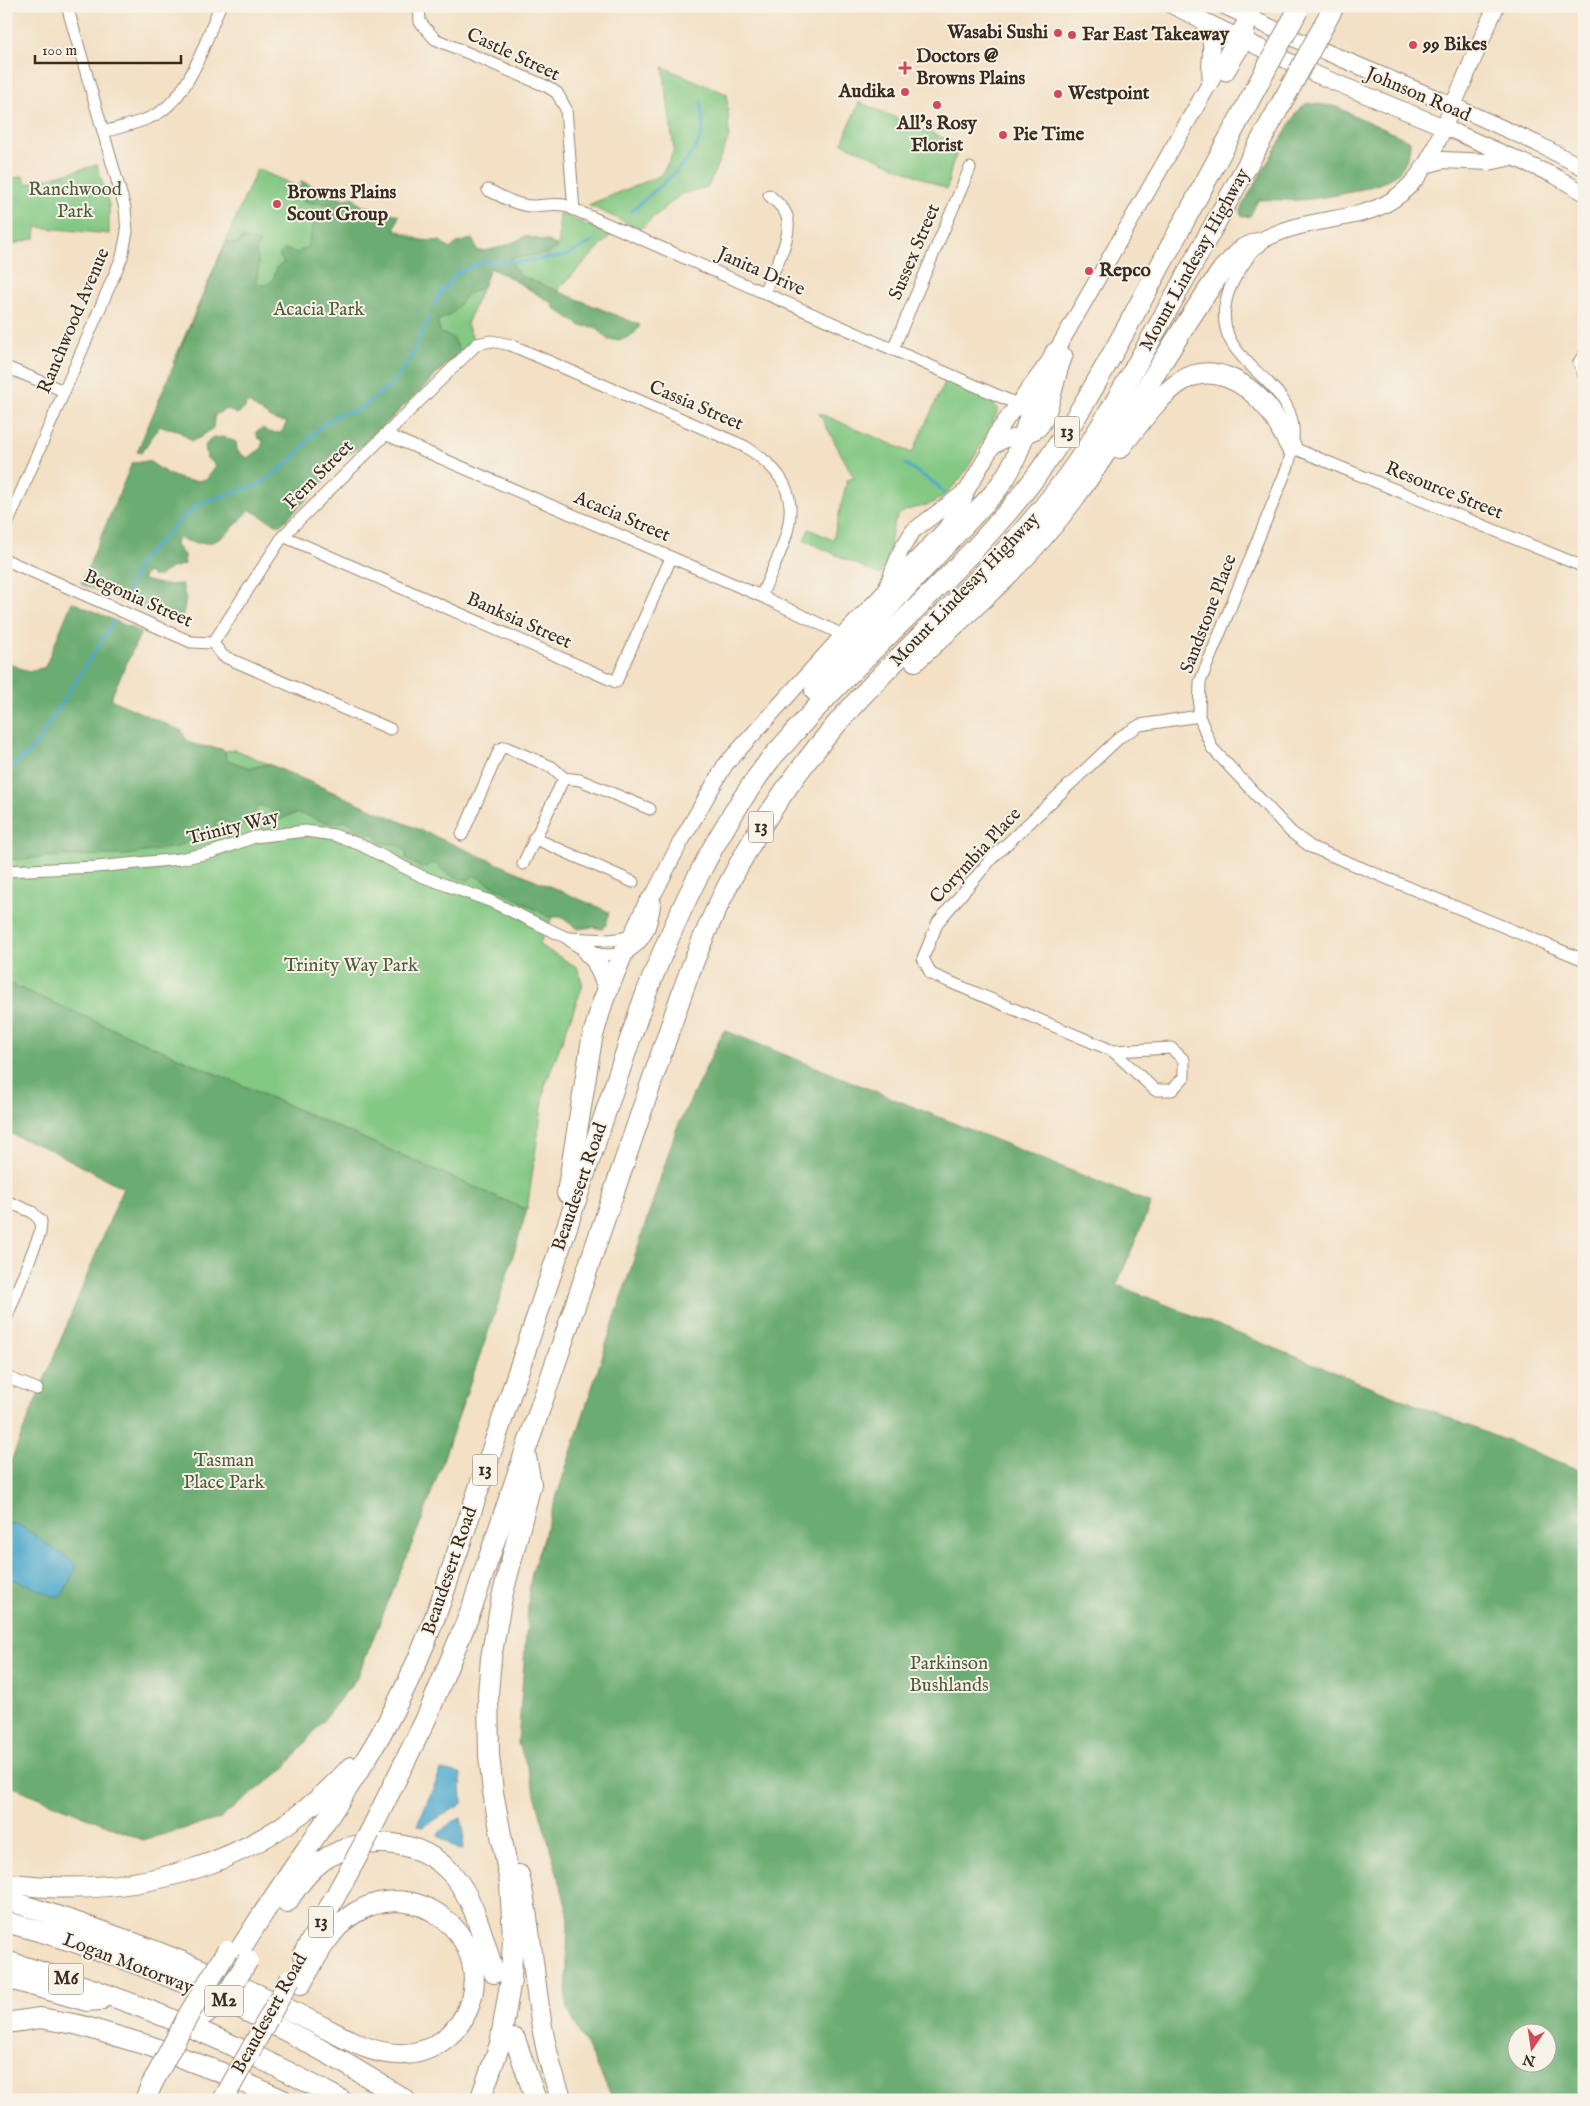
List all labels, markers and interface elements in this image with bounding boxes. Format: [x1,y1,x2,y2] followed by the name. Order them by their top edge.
[946,21,1048,45] place label: Wasabi Sushi
[463,23,564,87] street label: Castle Street
[1082,23,1230,47] place label: Far East Takeaway
[1052,27,1064,39] marker: Wasabi Sushi
[1066,29,1078,41] marker: Far East Takeaway
[35,32,181,64] scale bar
[1422,33,1487,57] place label: 99 Bikes
[1407,39,1419,51] marker: 99 Bikes
[42,41,78,60] text: 100 m
[916,45,1026,91] place label: Doctors @ Browns Plains
[898,61,912,75] marker: Doctors @ Browns Plains
[1360,61,1475,128] street label: Johnson Road
[838,80,896,104] place label: Audika
[1067,82,1150,106] place label: Westpoint
[899,86,911,98] marker: Audika
[1052,88,1064,100] marker: Westpoint
[931,99,943,111] marker: All's Rosy Florist
[896,112,978,158] place label: All's Rosy Florist
[1013,123,1084,147] place label: Pie Time
[997,129,1009,141] marker: Pie Time
[1135,164,1256,356] street label: Mount Lindesay Highway
[28,178,123,224] park label: Ranchwood Park
[287,181,397,227] place label: Browns Plains Scout Group
[271,198,283,210] marker: Browns Plains Scout Group
[884,200,946,304] street label: Sussex Street
[711,241,809,302] street label: Janita Drive
[33,244,116,397] street label: Ranchwood Avenue
[1099,259,1151,283] place label: Repco
[1083,265,1095,277] marker: Repco
[273,298,365,322] park label: Acacia Park
[645,375,747,437] street label: Cassia Street
[1054,417,1080,448] road number: 13
[279,435,359,515] street label: Fern Street
[1382,456,1507,526] street label: Resource Street
[569,486,674,548] street label: Acacia Street
[885,507,1045,672] street label: Mount Lindesay Highway
[1175,551,1243,677] street label: Sandstone Place
[80,564,197,634] street label: Begonia Street
[463,587,576,655] street label: Banksia Street
[925,802,1027,909] street label: Corymbia Place
[185,805,282,851] street label: Trinity Way
[748,812,774,842] road number: 13
[284,954,419,978] park label: Trinity Way Park
[547,1119,613,1254] street label: Beaudesert Road
[183,1449,266,1495] park label: Tasman Place Park
[472,1454,498,1486] road number: 13
[417,1503,483,1638] street label: Beaudesert Road
[909,1652,989,1698] park label: Parkinson Bushlands
[308,1906,334,1938] road number: 13
[59,1928,197,2000] street label: Logan Motorway
[227,1949,313,2079] street label: Beaudesert Road
[48,1964,84,1995] road number: M6
[205,1985,243,2016] road number: M2
[1508,2024,1558,2074] north arrow
[1521,2050,1538,2070] text: N

